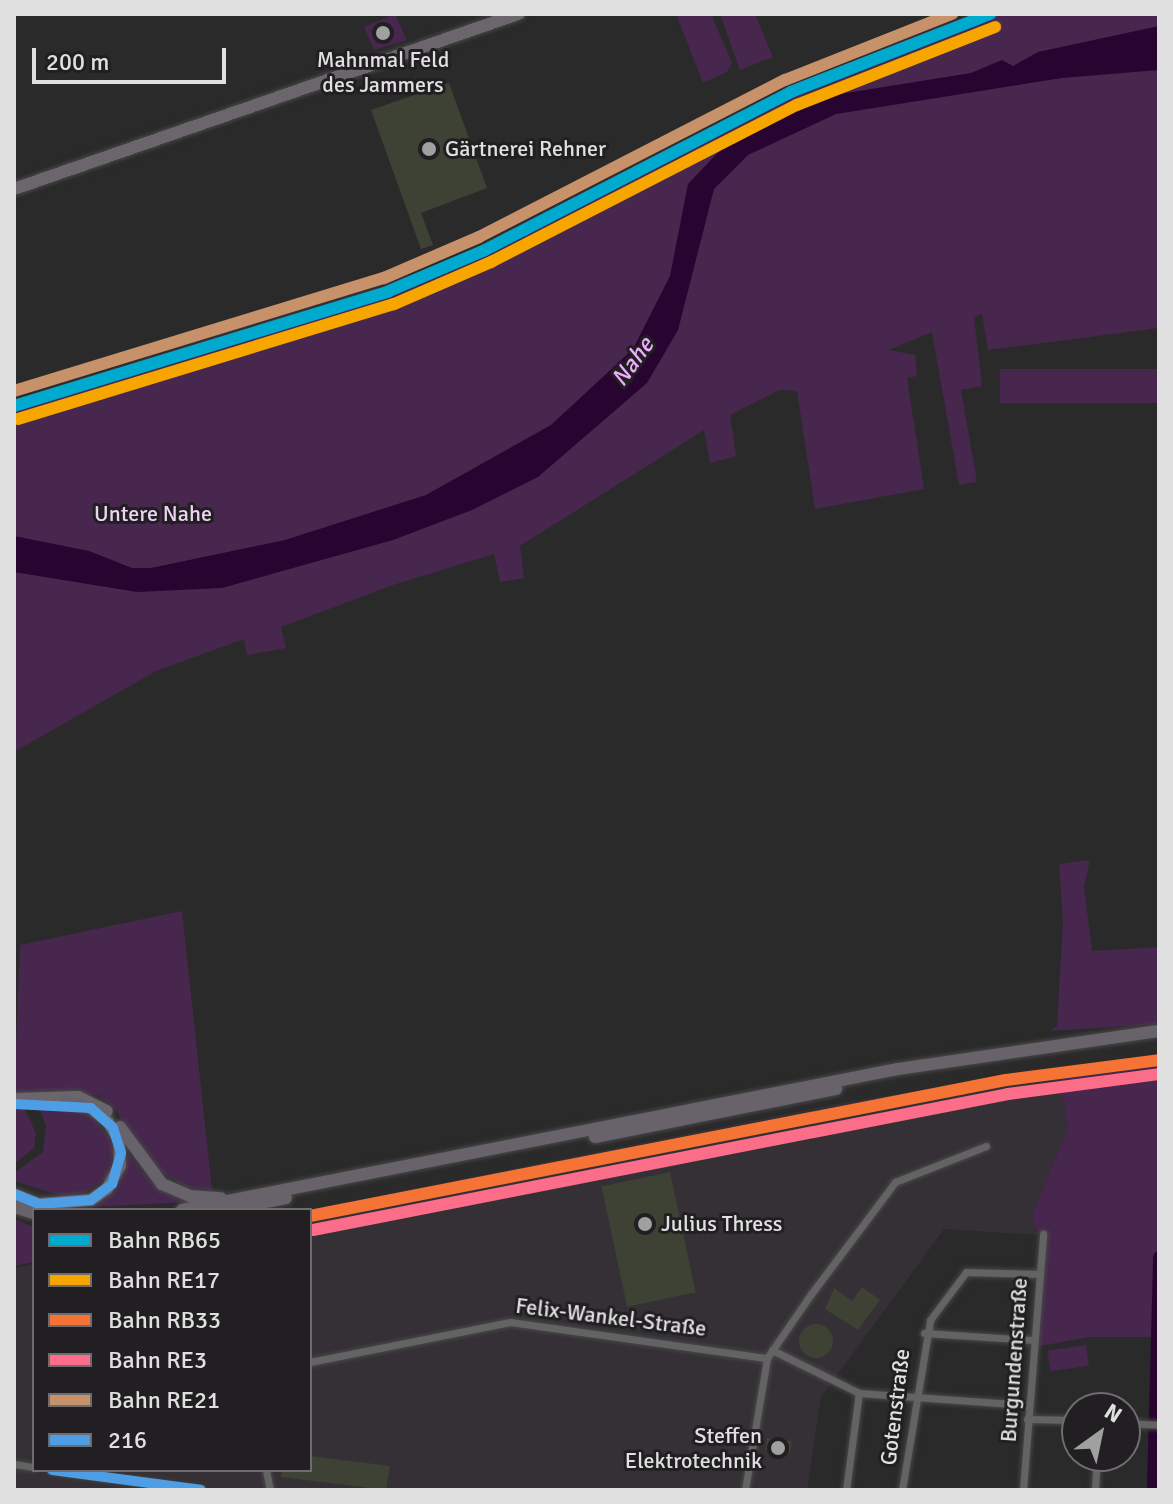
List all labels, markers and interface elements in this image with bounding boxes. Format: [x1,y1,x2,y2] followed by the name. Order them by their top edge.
[374,24,392,42] marker: Mahnmal Feld des Jammers
[36,32,230,82] scale bar
[317,46,449,98] place label: Mahnmal Feld des Jammers
[46,47,109,77] text: 200 m
[445,136,606,162] place label: Gärtnerei Rehner
[420,140,438,158] marker: Gärtnerei Rehner
[606,332,660,392] water label: Nahe
[94,501,212,527] park label: Untere Nahe
[32,1208,312,1472] legend
[661,1211,782,1237] place label: Julius Thress
[636,1215,654,1233] marker: Julius Thress
[108,1225,221,1255] text: Bahn RB65
[108,1265,220,1295] text: Bahn RE17
[995,1277,1033,1443] street label: Burgundenstraße
[514,1292,708,1342] street label: Felix-Wankel-Straße
[108,1305,221,1335] text: Bahn RB33
[108,1345,207,1375] text: Bahn RE3
[875,1347,915,1467] street label: Gotenstraße
[108,1385,220,1415] text: Bahn RE21
[1061,1392,1141,1472] north arrow
[1099,1398,1127,1429] text: N
[625,1422,762,1474] place label: Steffen Elektrotechnik
[108,1425,147,1455] text: 216
[769,1439,787,1457] marker: Steffen Elektrotechnik

